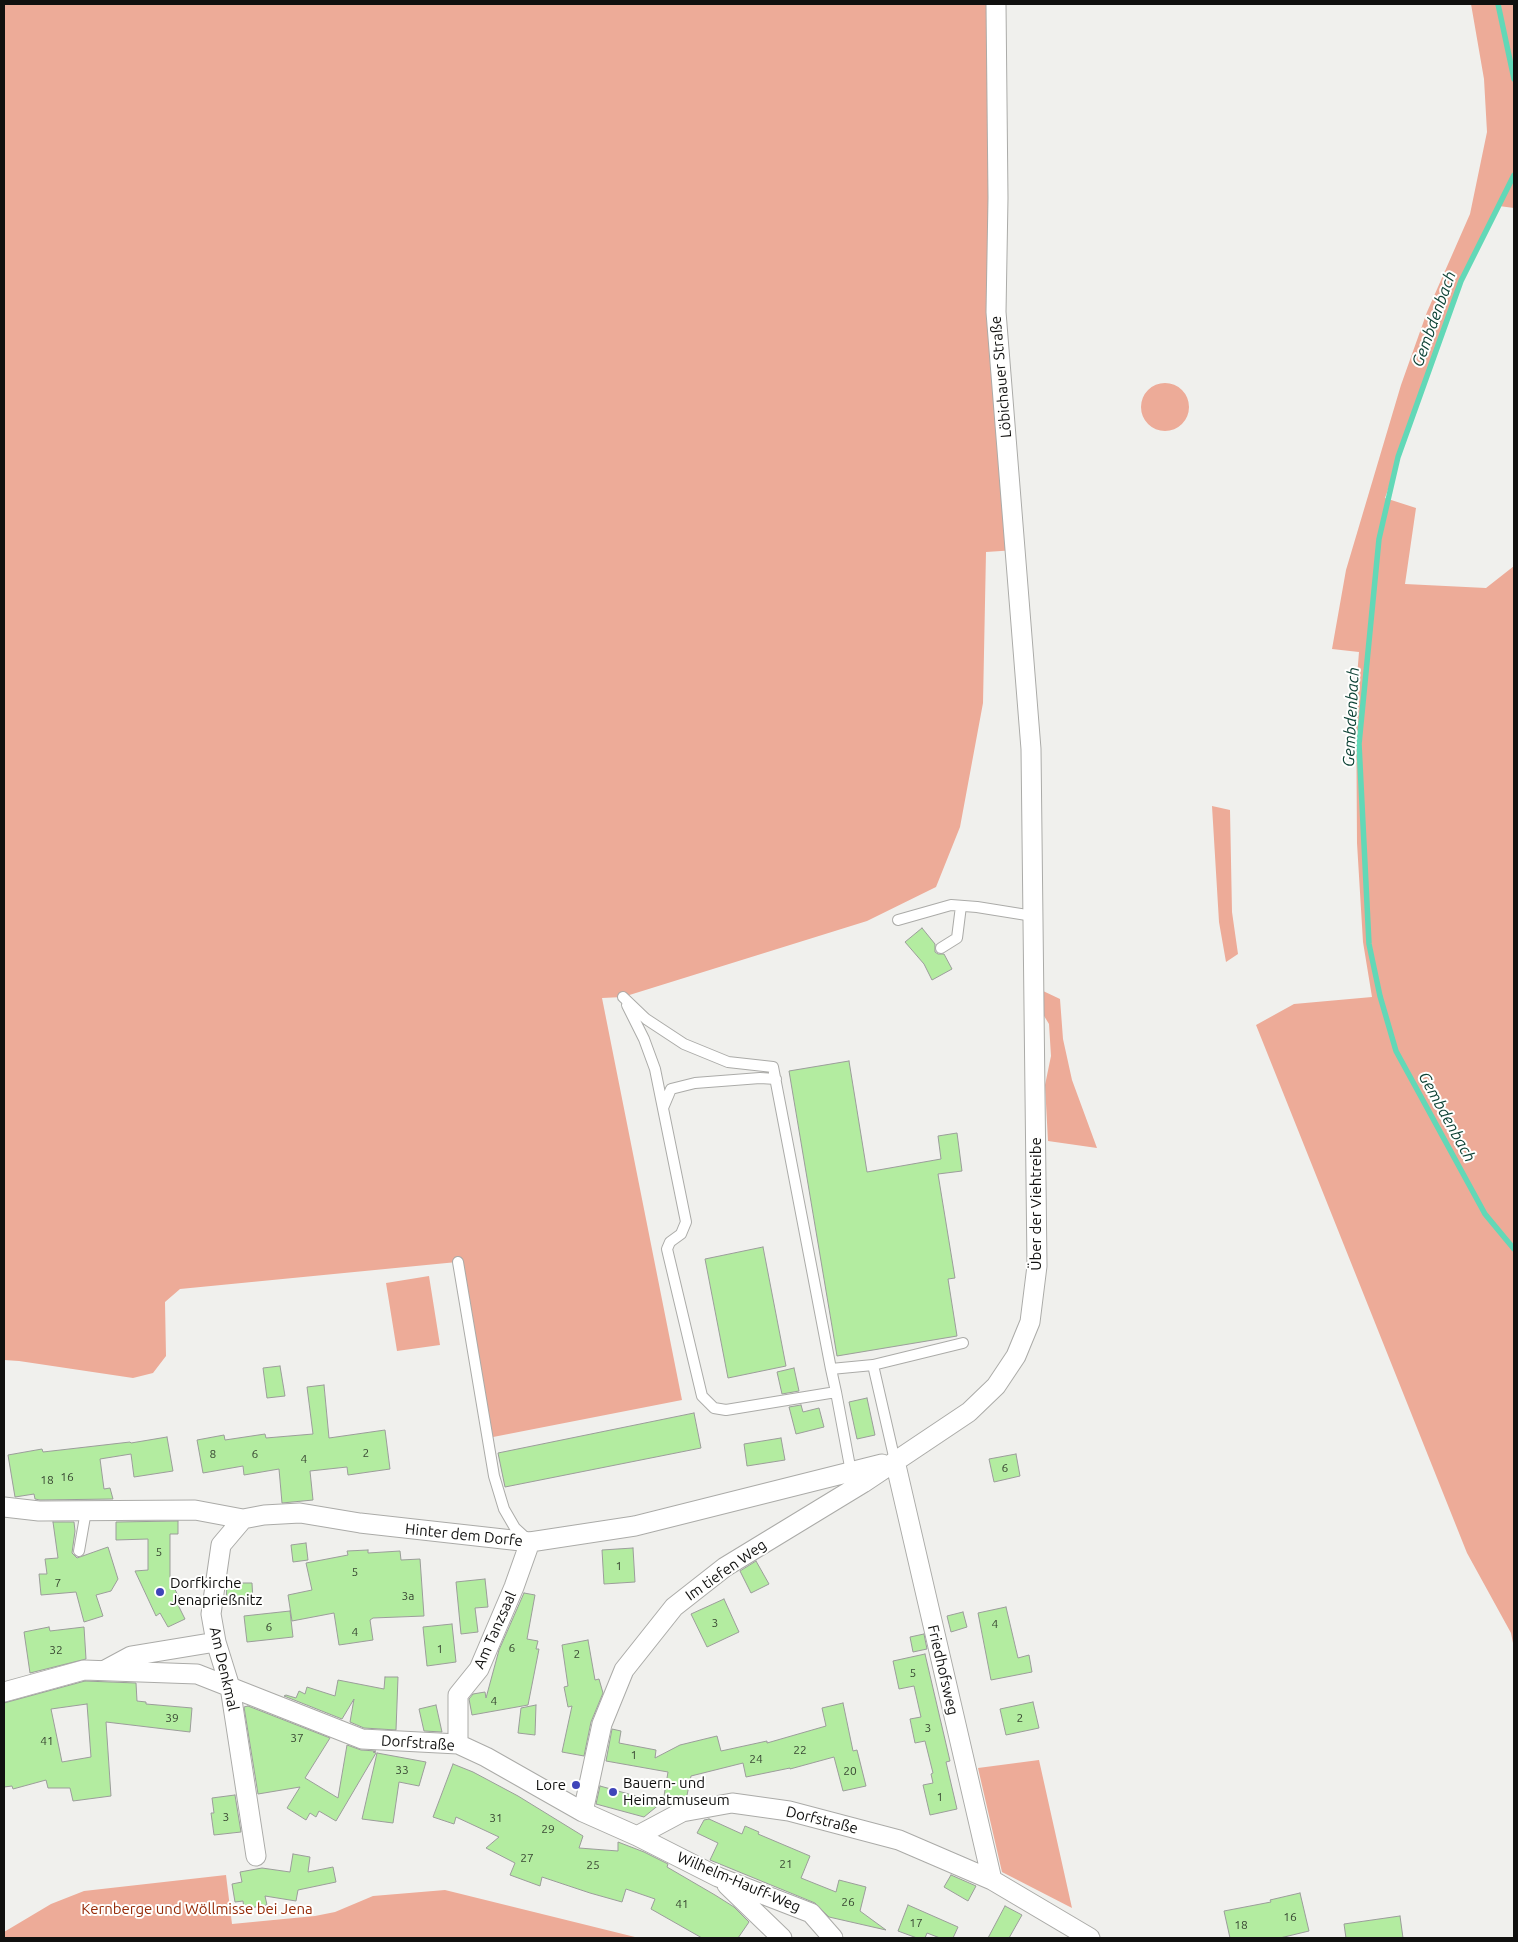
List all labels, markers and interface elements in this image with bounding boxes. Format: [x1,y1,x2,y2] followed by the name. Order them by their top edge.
[1408,269,1460,369] water label: Gembdenbach
[987,315,1015,439] street label: Löbichauer Straße
[1339,666,1363,768] water label: Gembdenbach
[1414,1069,1480,1165] water label: Gembdenbach
[1027,1137,1045,1271] street label: Über der Viehtreibe
[363,1446,369,1460] house number: 2
[210,1447,216,1461] house number: 8
[252,1447,258,1461] house number: 6
[301,1452,307,1466] house number: 4
[1002,1461,1008,1475] house number: 6
[60,1470,74,1484] house number: 16
[40,1473,54,1487] house number: 18
[404,1520,524,1550] street label: Hinter dem Dorfe
[682,1536,770,1604] street label: Im tiefen Weg
[156,1545,162,1559] house number: 5
[616,1559,622,1573] house number: 1
[352,1565,358,1579] house number: 5
[170,1574,262,1609] place label: Dorfkirche Jenaprießnitz
[55,1576,61,1590] house number: 7
[154,1586,166,1598] marker: Dorfkirche Jenaprießnitz
[470,1588,520,1672] street label: Am Tanzsaal
[402,1589,414,1603] house number: 3a
[712,1616,718,1630] house number: 3
[992,1617,998,1631] house number: 4
[266,1620,272,1634] house number: 6
[924,1623,962,1717] street label: Friedhofsweg
[206,1625,242,1713] street label: Am Denkmal
[352,1625,358,1639] house number: 4
[509,1641,515,1655] house number: 6
[437,1642,443,1656] house number: 1
[49,1643,63,1657] house number: 32
[574,1647,580,1661] house number: 2
[910,1666,916,1680] house number: 5
[491,1694,497,1708] house number: 4
[165,1711,179,1725] house number: 39
[1017,1711,1023,1725] house number: 2
[925,1721,931,1735] house number: 3
[290,1731,304,1745] house number: 37
[381,1731,455,1755] street label: Dorfstraße
[40,1734,54,1748] house number: 41
[793,1743,807,1757] house number: 22
[631,1748,637,1762] house number: 1
[749,1752,763,1766] house number: 24
[395,1763,409,1777] house number: 33
[843,1764,857,1778] house number: 20
[623,1774,730,1809] place label: Bauern- und Heimatmuseum
[536,1776,566,1794] place label: Lore
[570,1779,582,1791] marker: Lore
[607,1786,619,1798] marker: Bauern- und Heimatmuseum
[937,1790,943,1804] house number: 1
[784,1802,860,1838] street label: Dorfstraße
[223,1810,229,1824] house number: 3
[489,1811,503,1825] house number: 31
[541,1822,555,1836] house number: 29
[674,1848,804,1916] street label: Wilhelm-Hauff-Weg
[520,1851,534,1865] house number: 27
[779,1857,793,1871] house number: 21
[586,1858,600,1872] house number: 25
[841,1895,855,1909] house number: 26
[675,1897,689,1911] house number: 41
[81,1900,313,1918] park label: Kernberge und Wöllmisse bei Jena
[1283,1910,1297,1924] house number: 16
[909,1916,923,1930] house number: 17
[1234,1918,1248,1932] house number: 18

